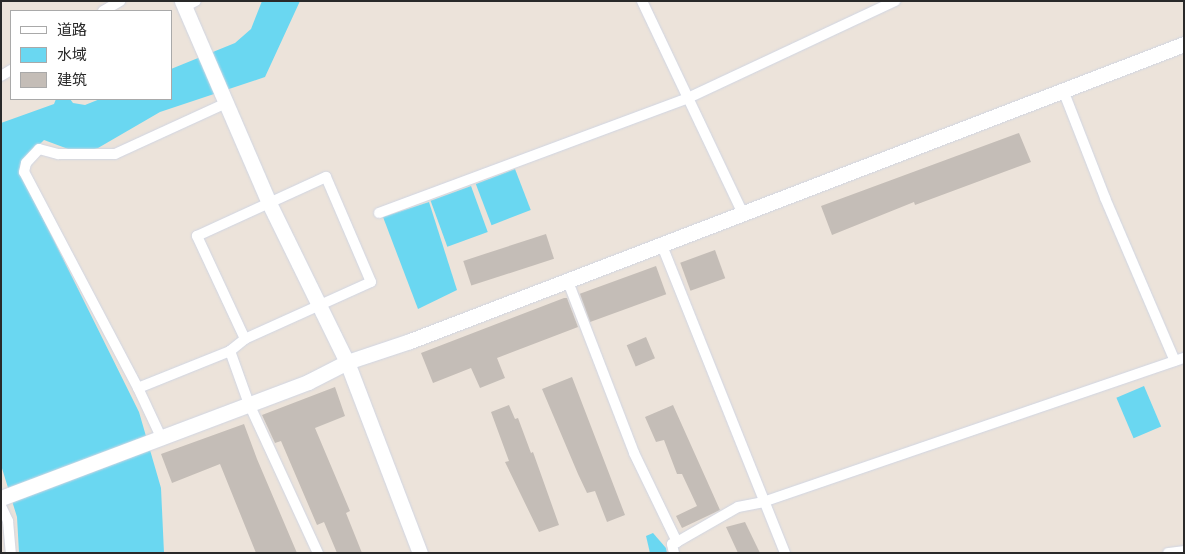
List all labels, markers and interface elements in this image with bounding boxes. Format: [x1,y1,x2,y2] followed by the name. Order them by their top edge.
[10,10,172,100] legend
[57,19,87,41] text: 道路
[57,44,87,66] text: 水域
[57,69,87,91] text: 建筑

